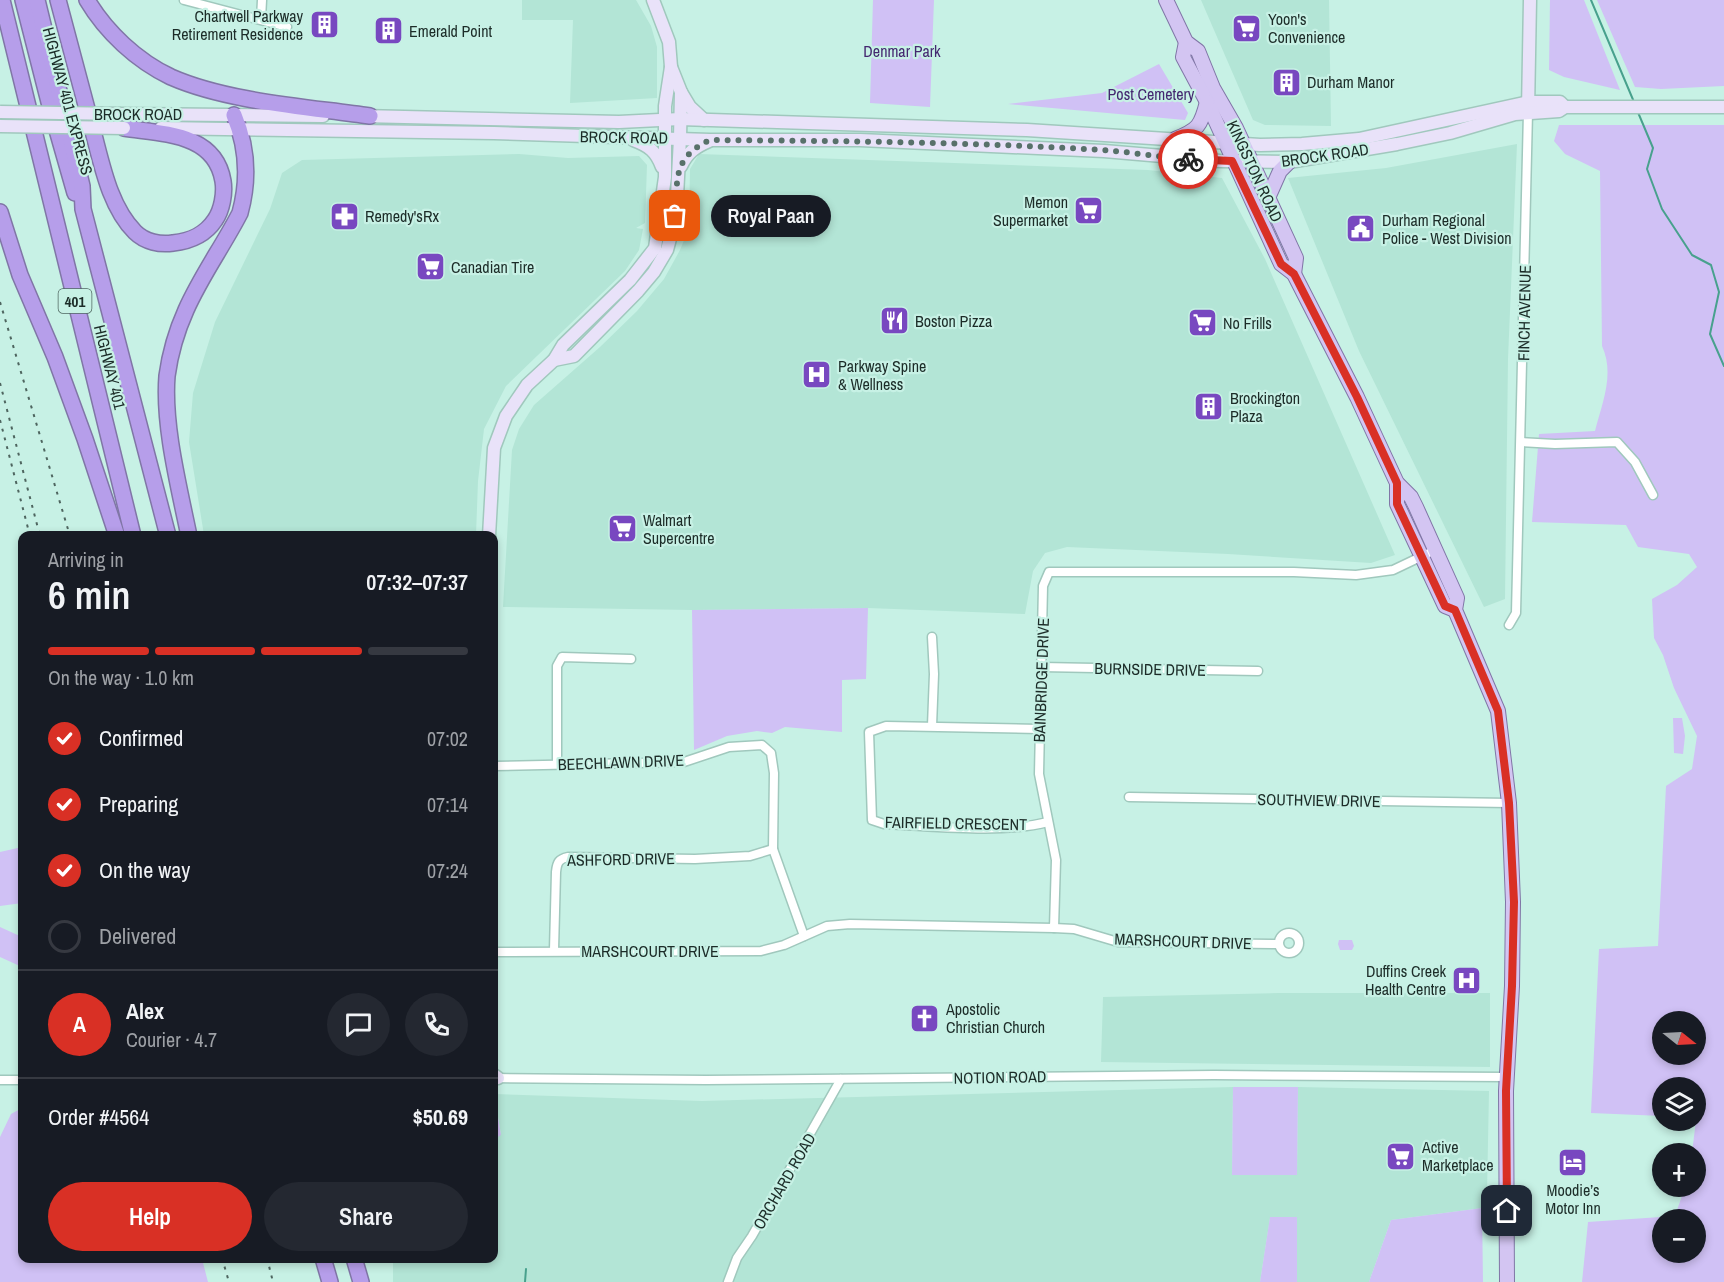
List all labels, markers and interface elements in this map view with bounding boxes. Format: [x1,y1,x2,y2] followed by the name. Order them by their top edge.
[172,5,303,45] place label: Chartwell Parkway Retirement Residence
[1268,8,1345,48] place label: Yoon's Convenience
[308,9,340,41] building icon: Chartwell Parkway Retirement Residence
[1231,12,1263,44] supermarket icon: Yoon's Convenience
[372,15,404,47] building icon: Emerald Point
[409,20,492,42] place label: Emerald Point
[38,25,98,178] street label: HIGHWAY 401 EXPRESS
[863,40,941,62] park label: Denmar Park
[1270,66,1302,98] building icon: Durham Manor
[1307,71,1395,93] place label: Durham Manor
[1108,83,1195,105] park label: Post Cemetery
[94,103,182,125] street label: BROCK ROAD
[1222,117,1288,225] street label: KINGSTON ROAD
[580,125,668,149] street label: BROCK ROAD
[1158,129,1218,189] courier
[1280,138,1370,172] street label: BROCK ROAD
[1172,143,1205,176] icon: bike
[649,190,700,241] pin
[993,191,1068,231] place label: Memon Supermarket
[711,195,831,237] callout: Royal Paan
[1073,195,1105,227] supermarket icon: Memon Supermarket
[658,199,691,232] icon: bag
[328,200,360,232] pharmacy icon: Remedy'sRx
[727,202,815,229] text: Royal Paan
[365,205,439,227] place label: Remedy'sRx
[1382,209,1512,249] place label: Durham Regional Police - West Division
[1345,213,1377,245] public building icon: Durham Regional Police - West Division
[414,251,446,283] supermarket icon: Canadian Tire
[451,256,534,278] place label: Canadian Tire
[1512,265,1536,361] street label: FINCH AVENUE
[58,289,92,313] road number: 401
[878,305,910,337] restaurant icon: Boston Pizza
[1186,307,1218,339] supermarket icon: No Frills
[915,310,993,332] place label: Boston Pizza
[1223,312,1272,334] place label: No Frills
[89,322,131,412] street label: HIGHWAY 401
[838,355,926,395] place label: Parkway Spine & Wellness
[801,359,833,391] hospital icon: Parkway Spine & Wellness
[1230,387,1300,427] place label: Brockington Plaza
[1193,391,1225,423] building icon: Brockington Plaza
[643,509,714,549] place label: Walmart Supercentre
[606,513,638,545] supermarket icon: Walmart Supercentre
[48,546,124,573] text: Arriving in
[366,567,468,597] text: 07:32–07:37
[48,569,130,621] text: 6 min
[1028,617,1054,743] street label: BAINBRIDGE DRIVE
[1094,657,1206,681] street label: BURNSIDE DRIVE
[48,664,194,691] text: On the way · 1.0 km
[48,722,81,755] icon: check
[99,723,183,753] text: Confirmed
[427,725,468,752] text: 07:02
[557,749,685,775] street label: BEECHLAWN DRIVE
[48,788,81,821] icon: check
[1257,788,1381,812] street label: SOUTHVIEW DRIVE
[99,789,178,819] text: Preparing
[427,791,468,818] text: 07:14
[885,811,1027,835] street label: FAIRFIELD CRESCENT
[566,847,675,871] street label: ASHFORD DRIVE
[48,854,81,887] icon: check
[99,855,190,885] text: On the way
[427,857,468,884] text: 07:24
[99,921,176,951] text: Delivered
[1114,928,1252,954] street label: MARSHCOURT DRIVE
[581,940,719,962] street label: MARSHCOURT DRIVE
[1365,960,1446,1000] place label: Duffins Creek Health Centre
[1451,964,1483,996] hospital icon: Duffins Creek Health Centre
[327,993,390,1056] button: chat
[405,993,468,1056] button: phone
[126,996,164,1026] text: Alex
[945,998,1045,1038] place label: Apostolic Christian Church
[909,1002,941,1034] church icon: Apostolic Christian Church
[73,1009,86,1039] text: A
[1652,1011,1706,1065] north arrow
[1652,1011,1706,1263] map controls
[126,1026,217,1053] text: Courier · 4.7
[954,1065,1046,1089] street label: NOTION ROAD
[1652,1077,1706,1131] button: layers
[48,1102,149,1132] text: Order #4564
[413,1102,468,1132] text: $50.69
[748,1129,820,1233] street label: ORCHARD ROAD
[1421,1136,1493,1176] place label: Active Marketplace
[1385,1140,1417,1172] supermarket icon: Active Marketplace
[1652,1143,1706,1197] button: +
[1557,1146,1589,1178] hotel icon: Moodie’s Motor Inn
[1545,1179,1601,1219] place label: Moodie’s Motor Inn
[48,1182,252,1251] button: Help
[264,1182,468,1251] button: Share
[1481,1185,1532,1236] pin
[1490,1194,1523,1227] icon: home
[1652,1209,1706,1263] button: −

